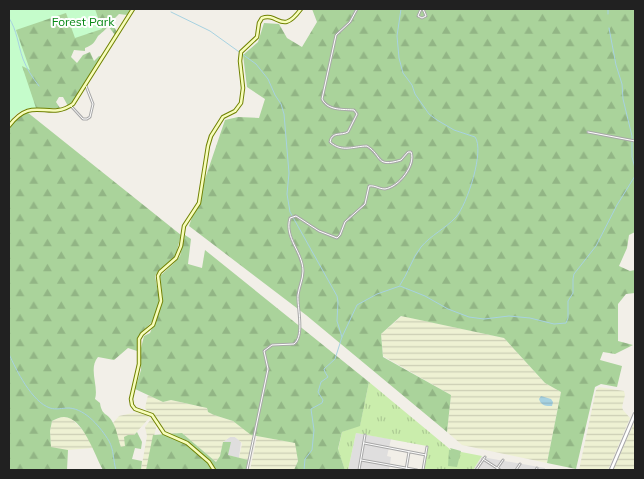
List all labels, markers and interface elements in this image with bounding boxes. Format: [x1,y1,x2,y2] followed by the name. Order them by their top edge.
[52,14,115,29] park label: Forest Park

